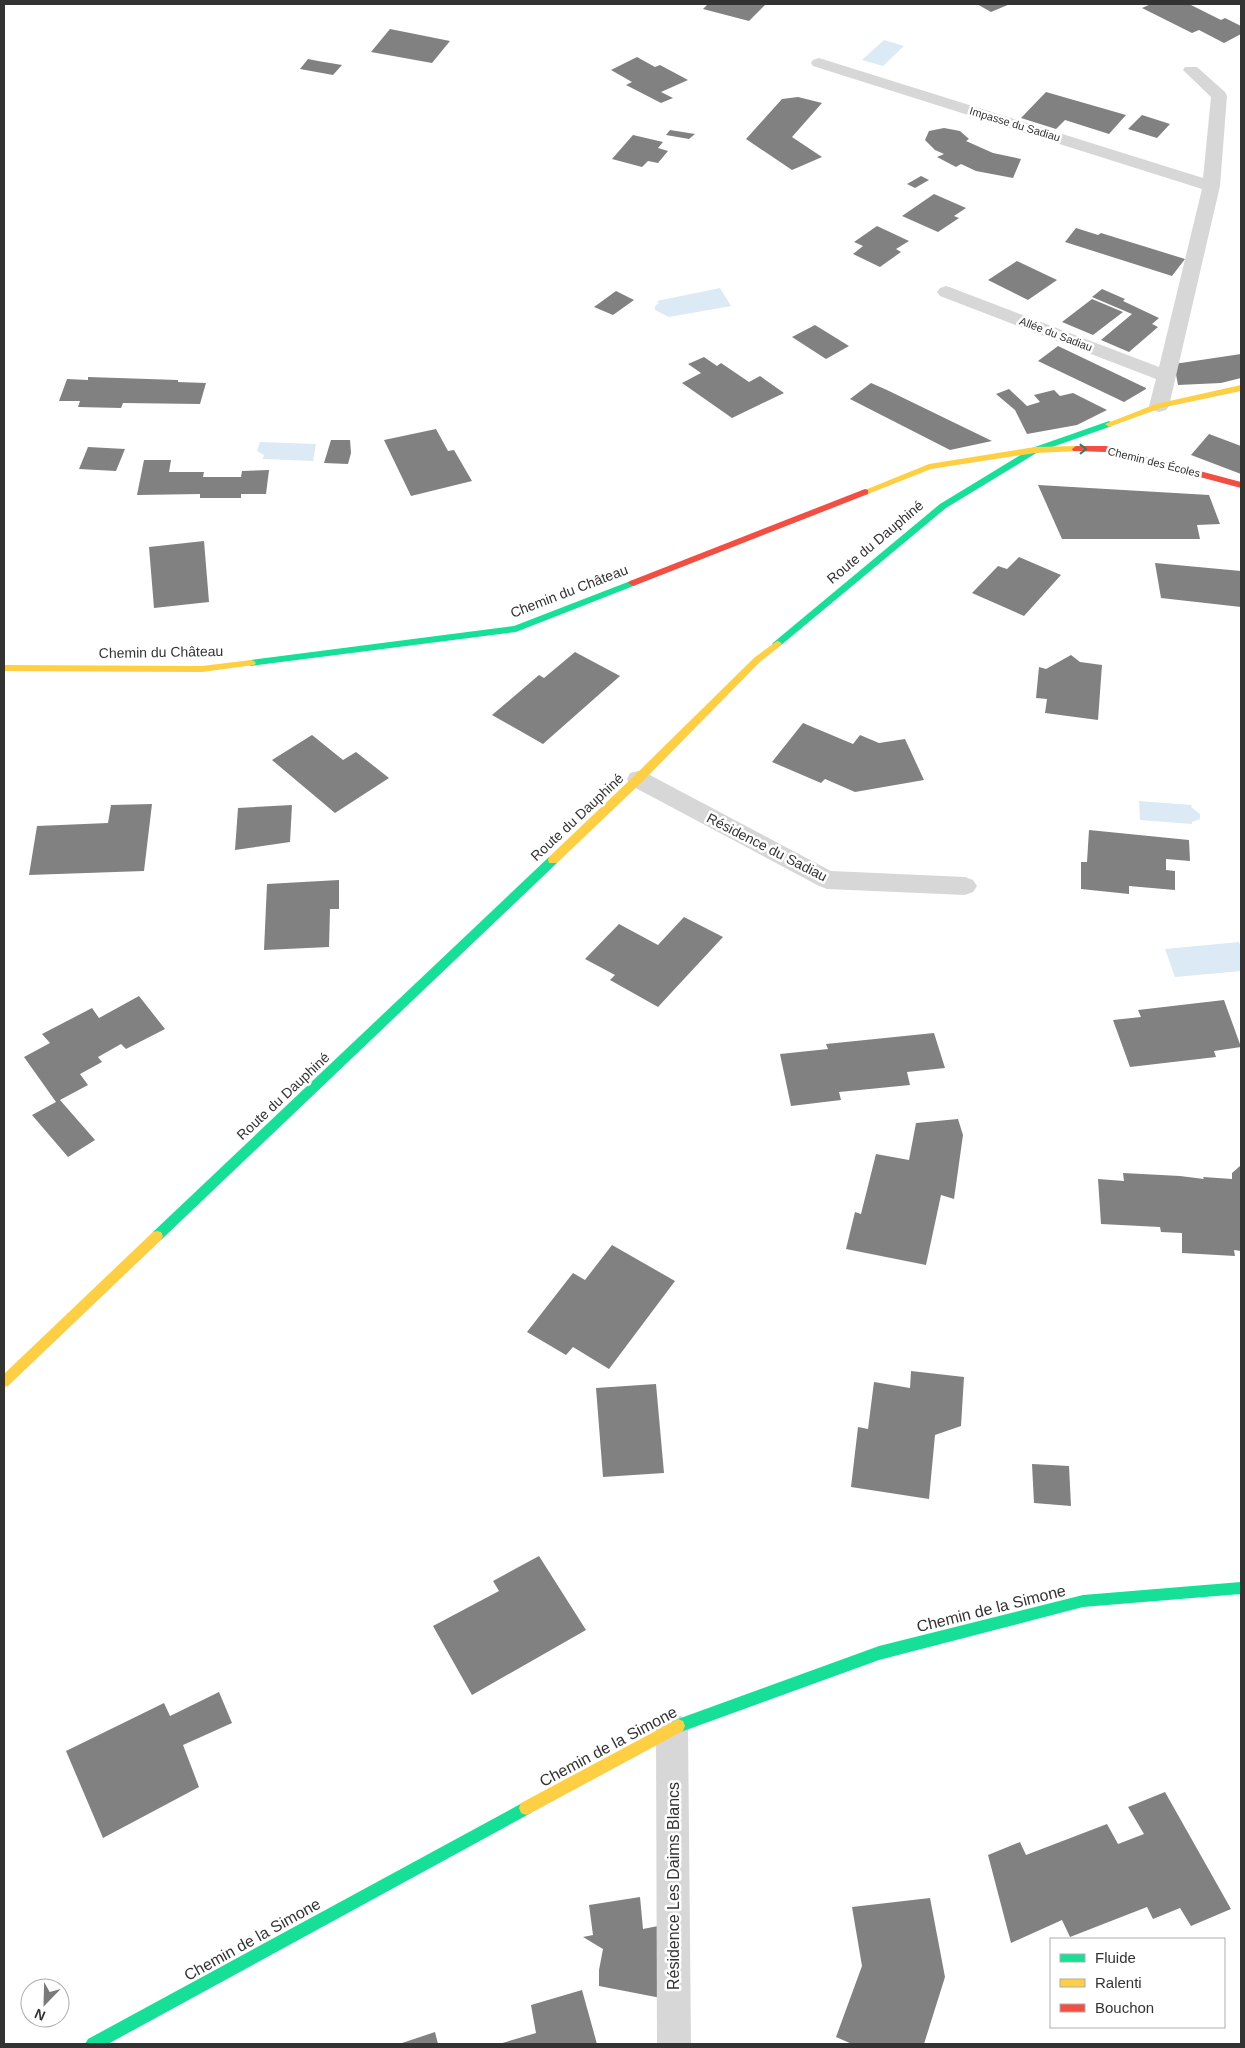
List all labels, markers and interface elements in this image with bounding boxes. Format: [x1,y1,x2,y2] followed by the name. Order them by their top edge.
[968,104,1062,144] street label: Impasse du Sadiau
[1018,315,1094,353] street label: Allée du Sadiau
[1080,444,1088,454] one-way arrow
[1107,445,1202,479] street label: Chemin des Écoles
[824,497,927,587] street label: Route du Dauphiné
[508,561,630,621] street label: Chemin du Château
[99,643,223,661] street label: Chemin du Château
[527,770,627,864] street label: Route du Dauphiné
[704,810,830,884] street label: Résidence du Sadiau
[233,1049,333,1143] street label: Route du Dauphiné
[915,1582,1067,1635] street label: Chemin de la Simone
[537,1703,680,1790] street label: Chemin de la Simone
[665,1782,682,1990] street label: Résidence Les Daims Blancs
[181,1895,323,1984] street label: Chemin de la Simone
[1050,1938,1225,2028] legend
[1095,1949,1136,1966] text: Fluide
[1095,1974,1142,1991] text: Ralenti
[20,1978,70,2028] north arrow
[1095,1999,1154,2016] text: Bouchon
[32,2006,48,2024] text: N

